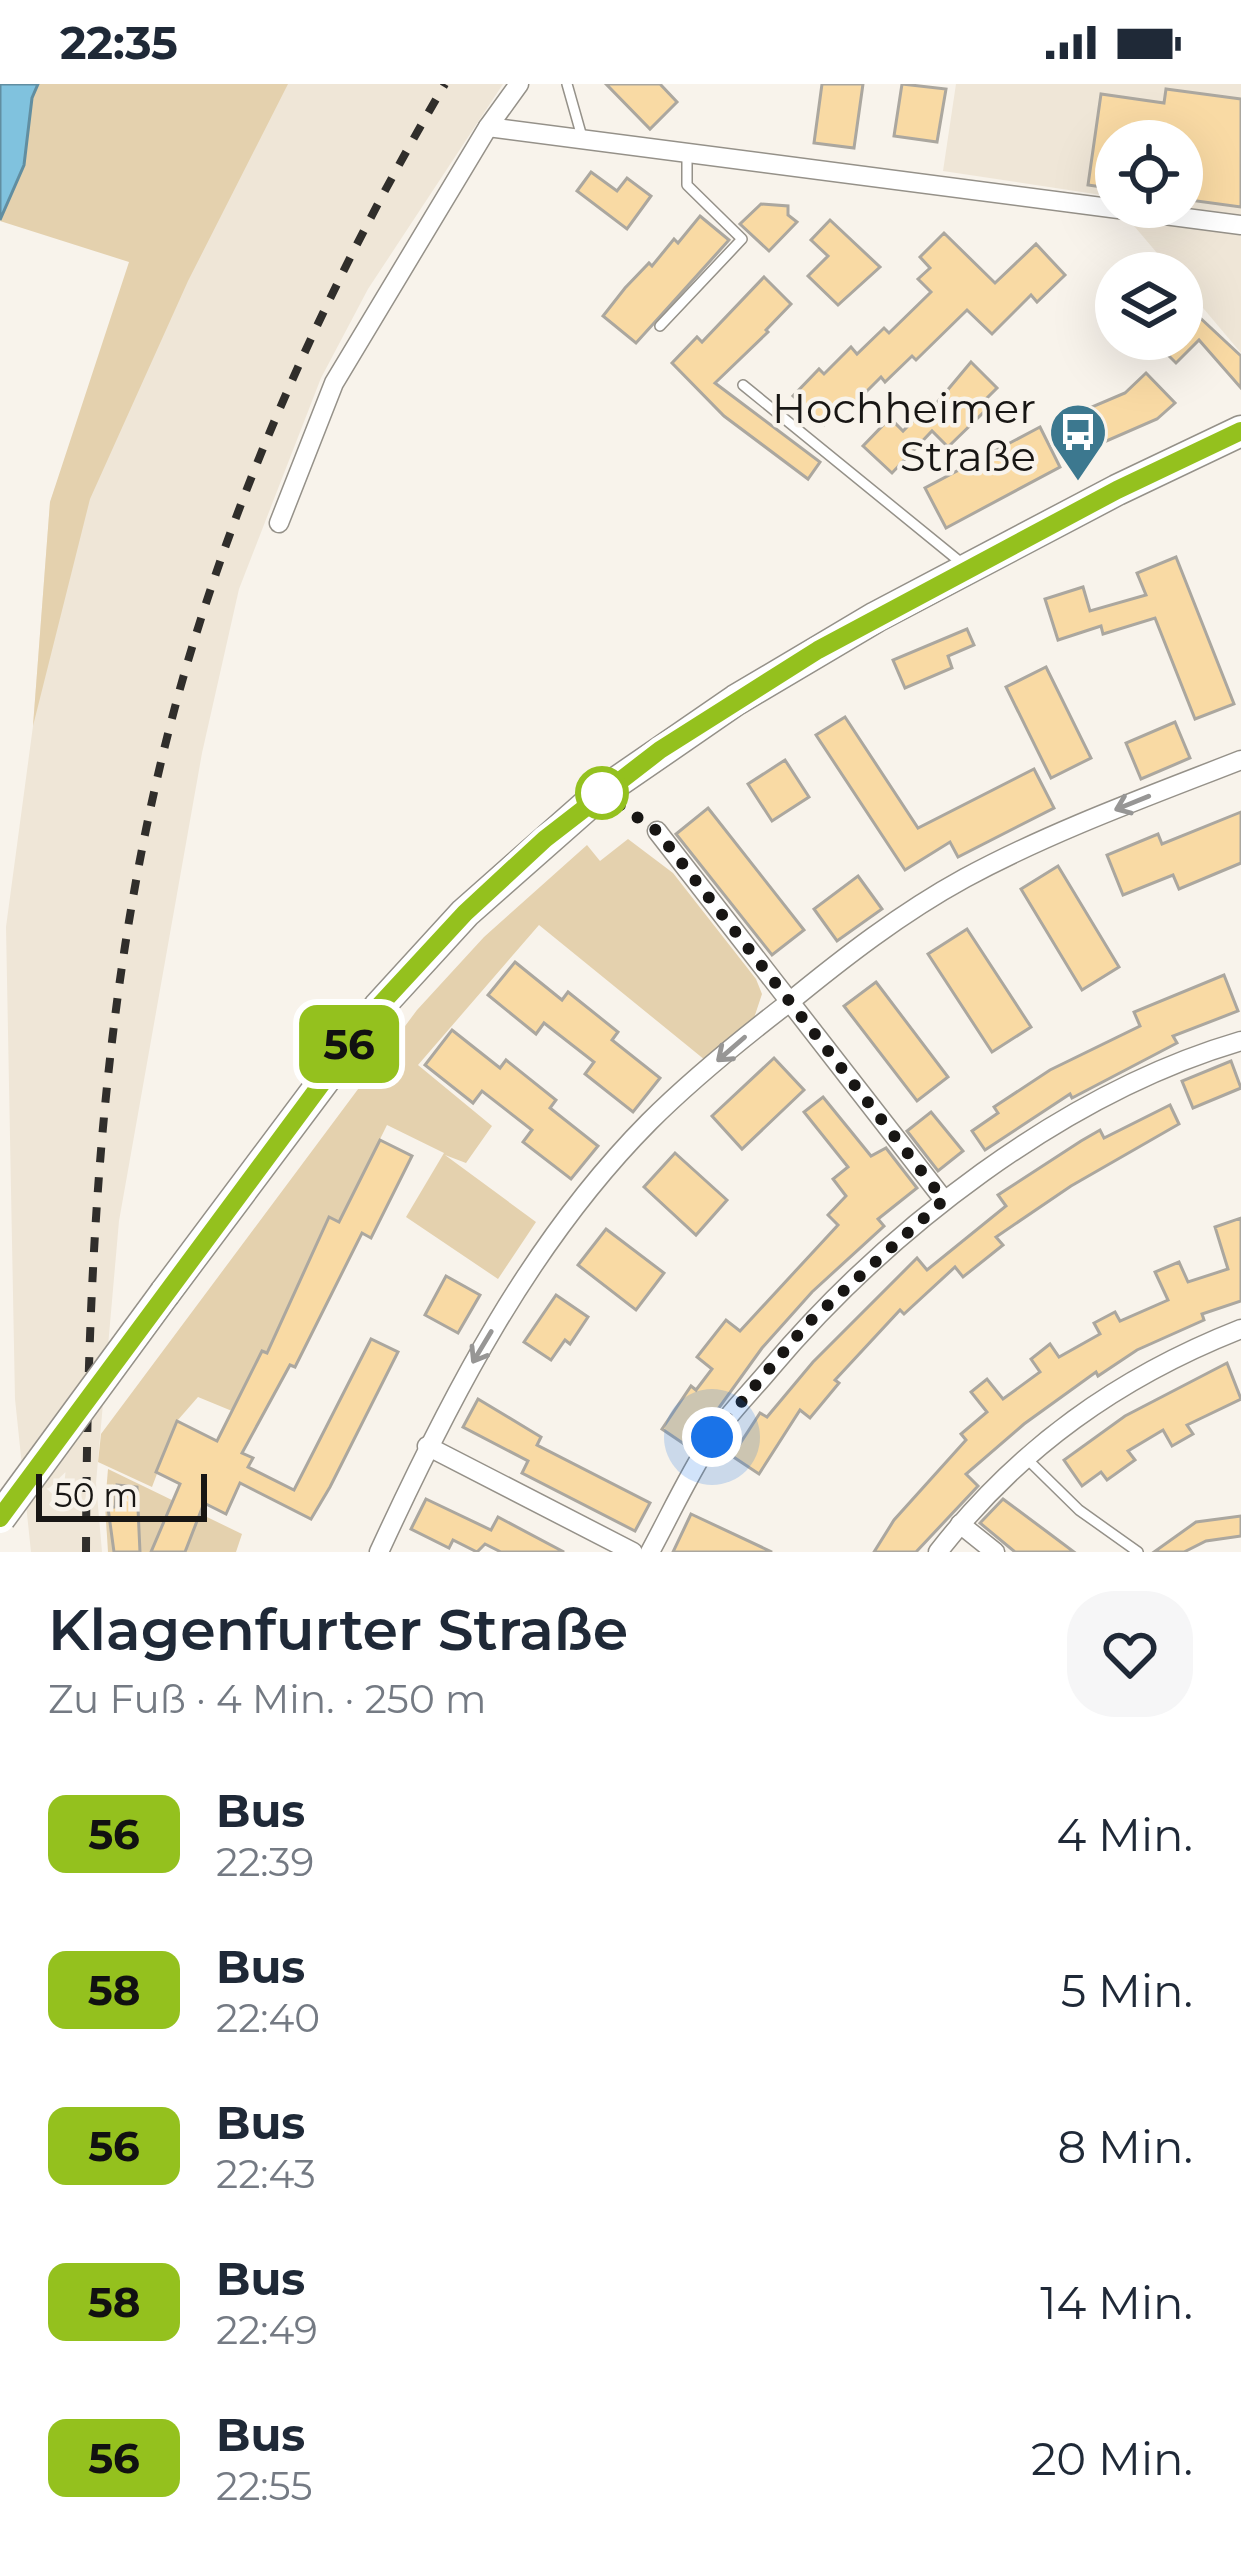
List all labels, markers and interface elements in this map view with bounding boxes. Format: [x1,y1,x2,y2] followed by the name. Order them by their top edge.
[60,15,178,70] text: 22:35
[1095,120,1203,360] map controls
[1095,120,1203,228] button: locate
[1095,252,1203,360] button: layers
[772,382,1036,482] place label: Hochheimer Straße
[1047,401,1109,483] bus stop icon: Hochheimer Straße
[577,768,627,818] unlabelled marker
[1115,794,1152,815] one-way arrow
[295,1005,403,1083] line badge: 56
[323,1018,375,1070] text: 56
[716,1035,747,1062] one-way arrow
[470,1329,494,1363] one-way arrow
[682,1407,742,1467] your location
[36,1468,207,1521] scale bar
[54,1475,138,1515] text: 50 m
[1067,1591,1193,1717] button: heart
[48,1595,628,1664] text: Klagenfurter Straße
[48,1675,486,1723] text: Zu Fuß · 4 Min. · 250 m
[216,1783,305,1838] text: Bus
[1056,1807,1193,1862] text: 4 Min.
[88,1808,140,1860] text: 56
[216,1838,314,1886] text: 22:39
[216,1939,305,1994] text: Bus
[1061,1963,1193,2018] text: 5 Min.
[88,1964,140,2016] text: 58
[216,1994,320,2042] text: 22:40
[216,2095,305,2150] text: Bus
[1057,2119,1193,2174] text: 8 Min.
[88,2120,140,2172] text: 56
[216,2150,316,2198] text: 22:43
[216,2251,305,2306] text: Bus
[1040,2275,1193,2330] text: 14 Min.
[88,2276,140,2328] text: 58
[216,2306,318,2354] text: 22:49
[216,2407,305,2462] text: Bus
[1031,2431,1193,2486] text: 20 Min.
[88,2432,140,2484] text: 56
[216,2462,313,2510] text: 22:55

